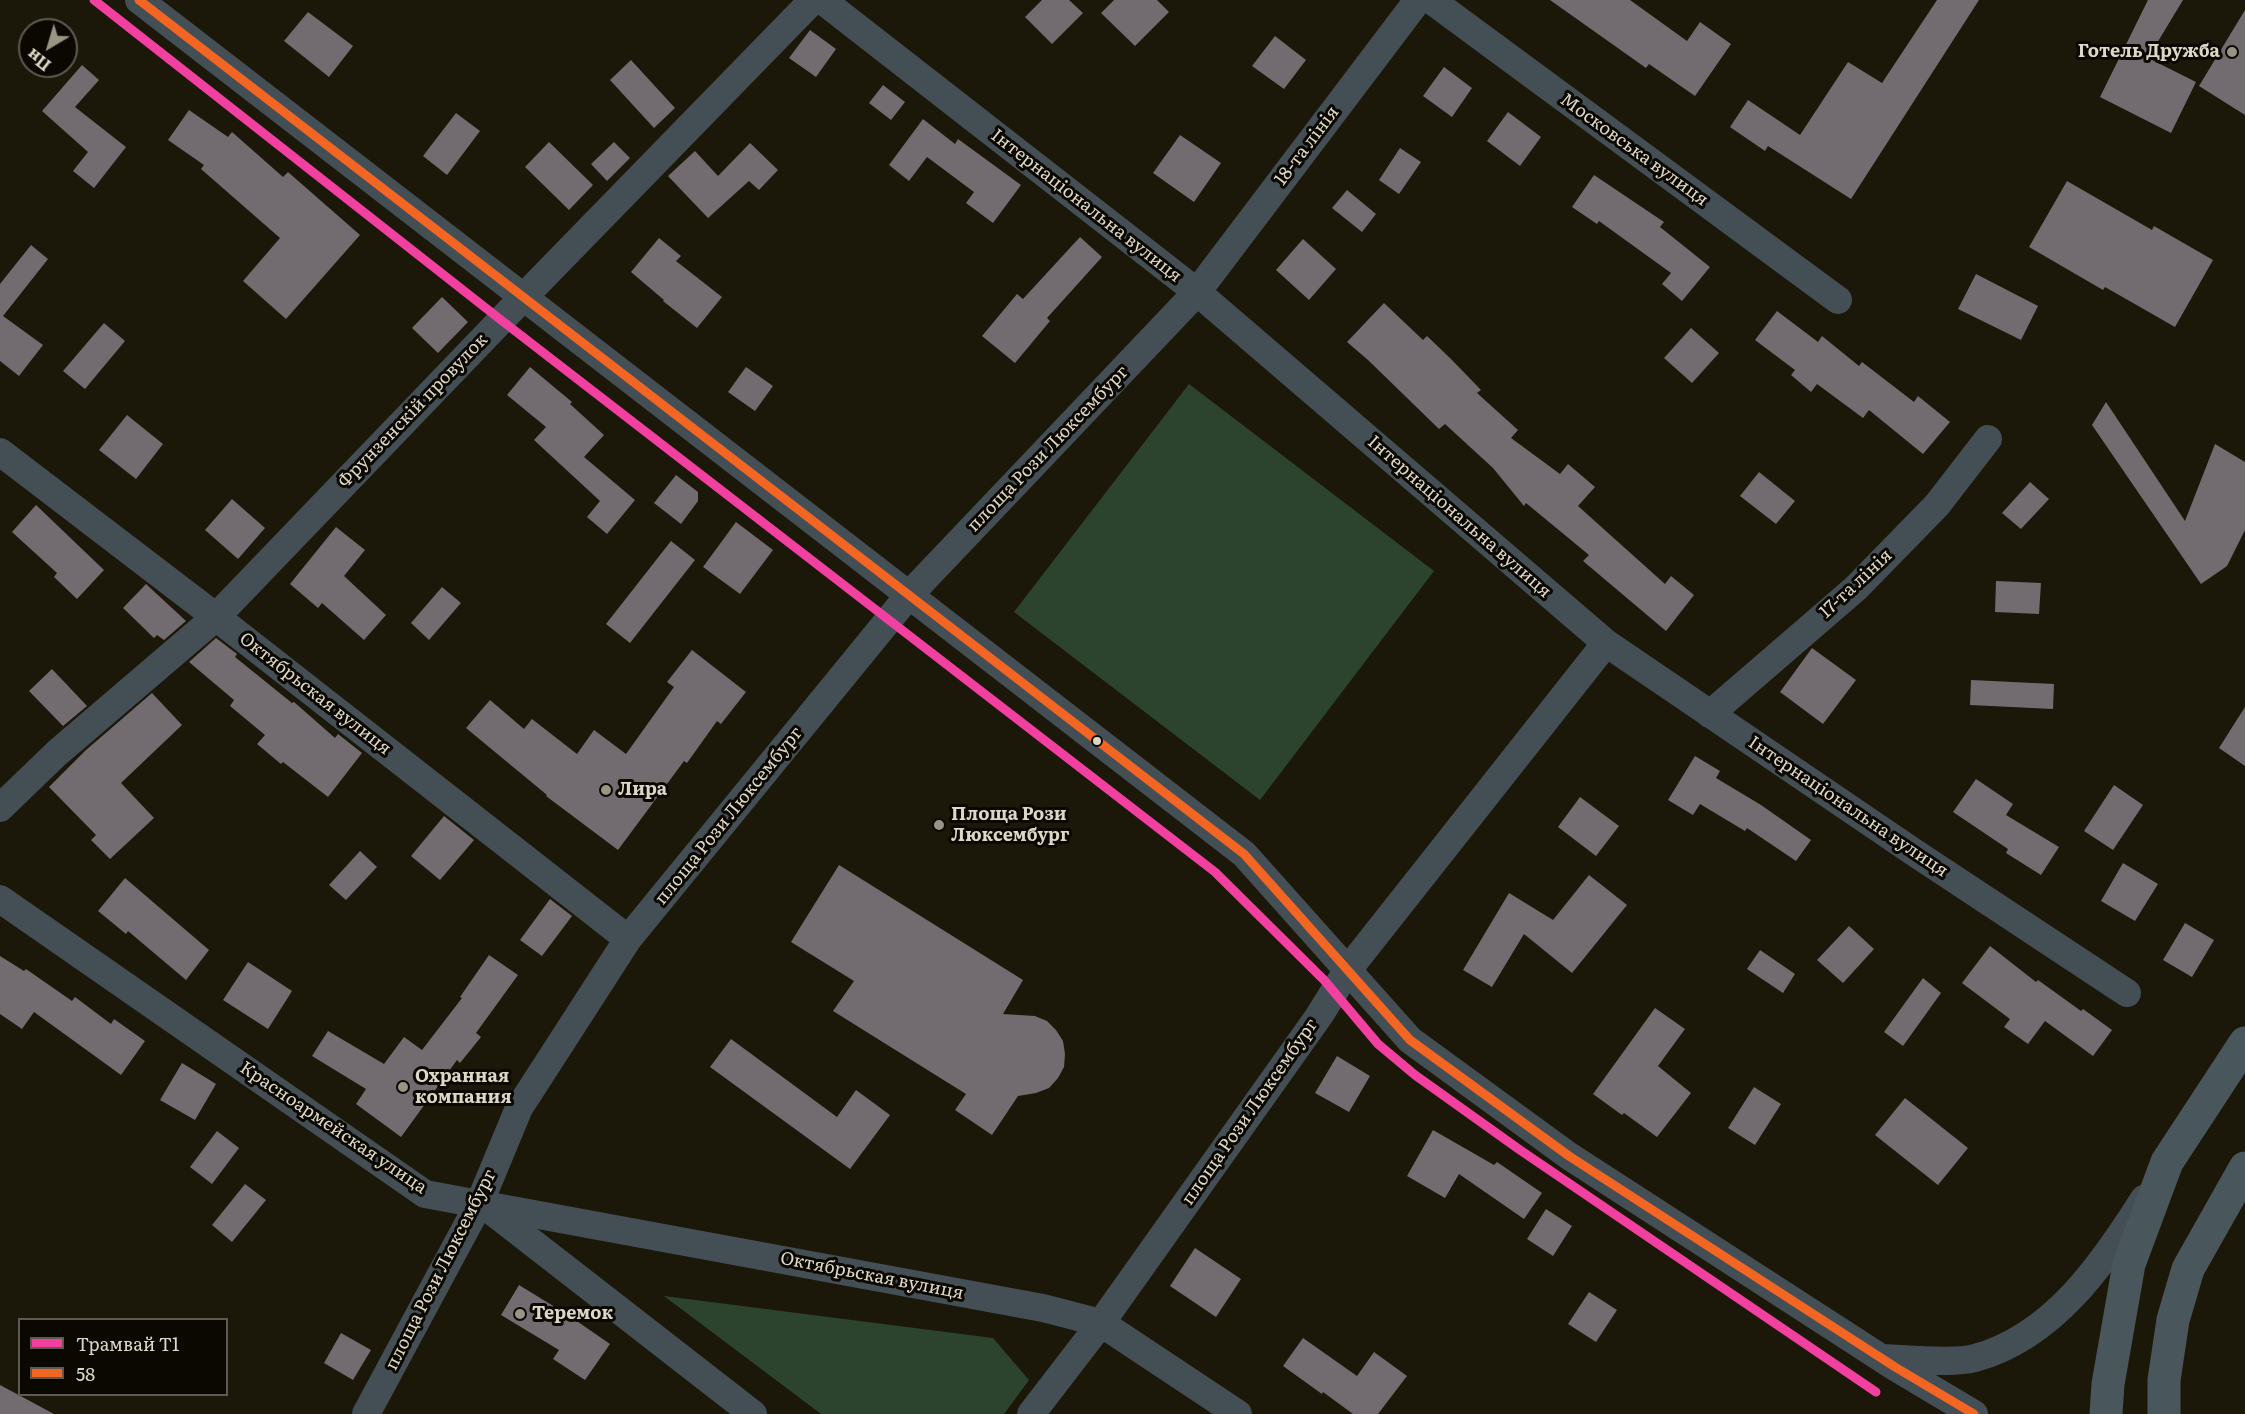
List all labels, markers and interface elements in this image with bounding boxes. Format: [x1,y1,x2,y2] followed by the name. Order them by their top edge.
[18,18,78,78] north arrow
[2078,41,2220,63] place label: Готель Дружба
[21,43,55,78] text: Пн
[2225,45,2239,59] marker: Готель Дружба
[1556,89,1712,211] street label: Московська вулиця
[1270,102,1344,190] street label: 18-та лінія
[986,125,1186,287] street label: Інтернаціональна вулиця
[334,329,492,493] street label: Фрунзенскій провулок
[963,361,1133,537] street label: площа Рози Люксембург
[1363,431,1555,603] street label: Інтернаціональна вулиця
[1815,545,1897,623] street label: 17-та лінія
[235,628,395,760] street label: Октябрьская вулиця
[651,723,807,909] street label: площа Рози Люксембург
[1744,732,1952,882] street label: Інтернаціональна вулиця
[1091,735,1103,747] unlabelled marker
[618,779,667,801] place label: Лира
[599,783,613,797] marker: Лира
[951,804,1069,846] place label: Площа Рози Люксембург
[932,818,946,832] marker: Площа Рози Люксембург
[1177,1015,1323,1209] street label: площа Рози Люксембург
[235,1057,431,1199] street label: Красноармейская улица
[415,1066,512,1108] place label: Охранная компания
[396,1080,410,1094] marker: Охранная компания
[381,1166,501,1374] street label: площа Рози Люксембург
[778,1248,966,1304] street label: Октябрьская вулиця
[532,1303,613,1325] place label: Теремок
[513,1307,527,1321] marker: Теремок
[18,1318,228,1396] legend
[76,1330,179,1357] text: Трамвай T1
[76,1360,95,1387] text: 58

